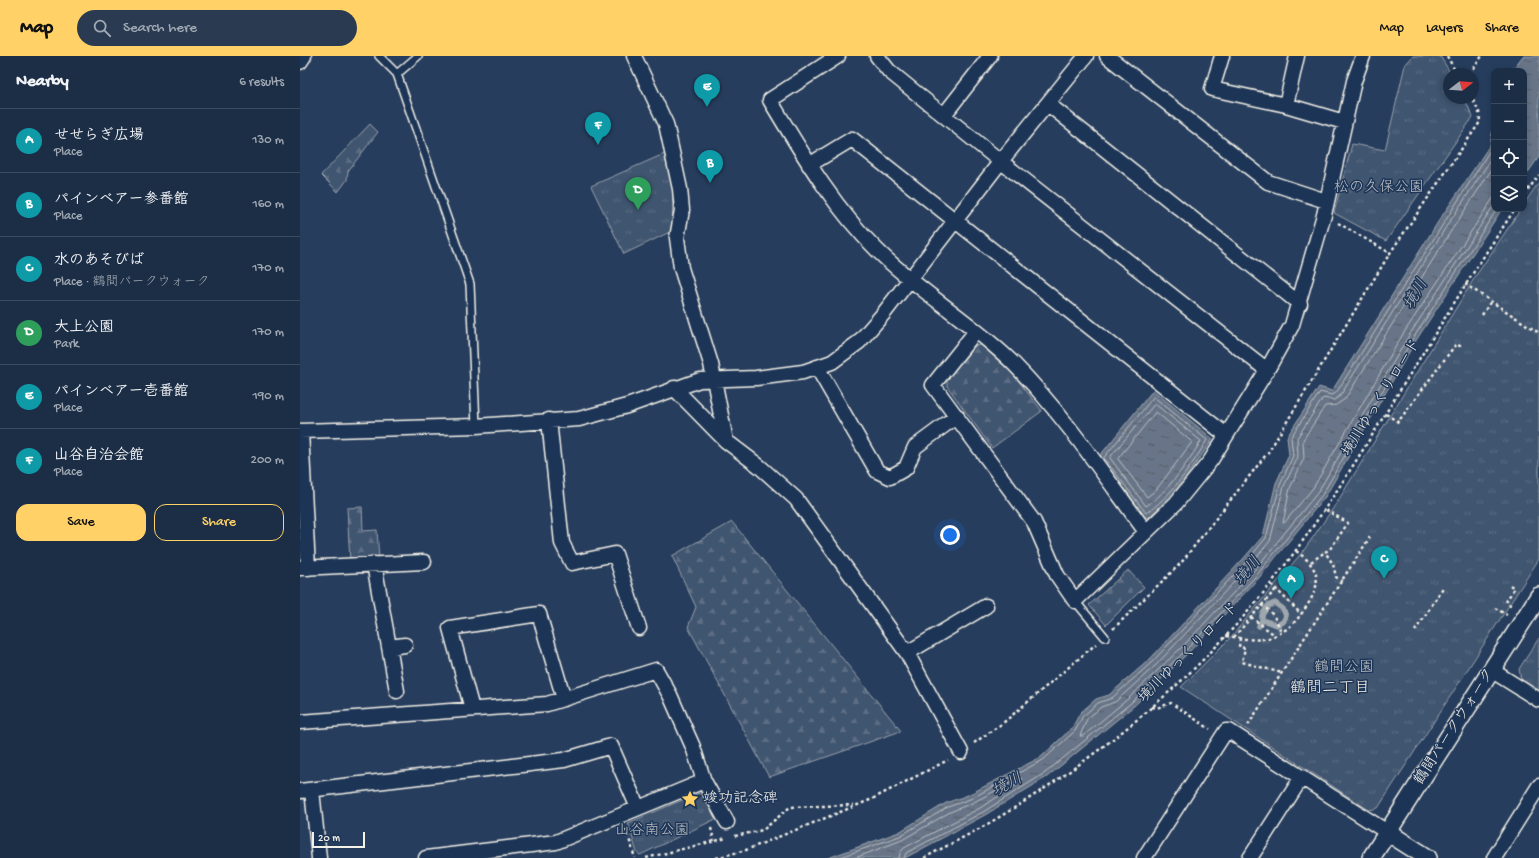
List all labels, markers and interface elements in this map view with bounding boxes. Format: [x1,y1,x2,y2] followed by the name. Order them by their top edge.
[77,10,357,46] search box
[20,17,53,40] text: Map
[91,17,113,39] icon: search
[123,19,197,37] text: Search here
[1380,20,1404,37] text: Map
[1426,20,1463,37] text: Layers
[1485,20,1519,37] text: Share
[1443,68,1479,104] north arrow
[1491,68,1527,212] map controls
[1491,68,1527,104] button: +
[16,72,69,92] text: Nearby
[694,74,720,107] pin: E
[239,75,284,90] text: 6 results
[1491,104,1527,140] button: −
[585,112,611,145] pin: F
[54,127,144,145] text: せせらぎ広場
[25,133,33,148] text: A
[252,133,284,148] text: 130 m
[1491,140,1527,176] button: locate
[54,145,82,160] text: Place
[697,150,723,183] pin: B
[1491,176,1527,212] button: layers
[625,177,651,210] pin: D
[1334,178,1424,197] park label: 松の久保公園
[54,191,188,209] text: パインベアー参番館
[26,197,32,212] text: B
[252,197,284,212] text: 160 m
[54,209,82,224] text: Place
[54,252,144,270] text: 水のあそびば
[25,261,33,276] text: C
[252,261,284,276] text: 170 m
[54,275,210,290] text: Place · 鶴間パークウォーク
[1400,276,1433,314] water label: 境川
[54,319,114,337] text: 大上公園
[25,325,33,340] text: D
[252,325,284,340] text: 170 m
[1339,336,1425,460] street label: 境川ゆっくりロード
[54,337,79,352] text: Park
[54,383,188,401] text: パインベアー壱番館
[25,389,33,404] text: E
[253,389,284,404] text: 190 m
[54,401,82,416] text: Place
[54,447,144,465] text: 山谷自治会館
[26,453,32,468] text: F
[251,453,284,468] text: 200 m
[54,465,82,480] text: Place
[16,504,146,541] button: Save
[154,504,284,541] button: Share
[940,525,960,545] your location
[1371,546,1397,579] pin: C
[1231,553,1266,590] water label: 境川
[1278,566,1304,599] pin: A
[1135,599,1243,707] street label: 境川ゆっくりロード
[1314,658,1374,677] park label: 鶴間公園
[1410,665,1499,789] street label: 鶴間パークウォーク
[1290,678,1370,699] district label: 鶴間二丁目
[989,769,1027,802] water label: 境川
[680,789,700,809] place icon: 竣功記念碑
[703,789,778,808] place label: 竣功記念碑
[614,821,690,840] park label: 山谷南公園
[312,830,365,849] scale bar
[318,833,340,845] text: 20 m

